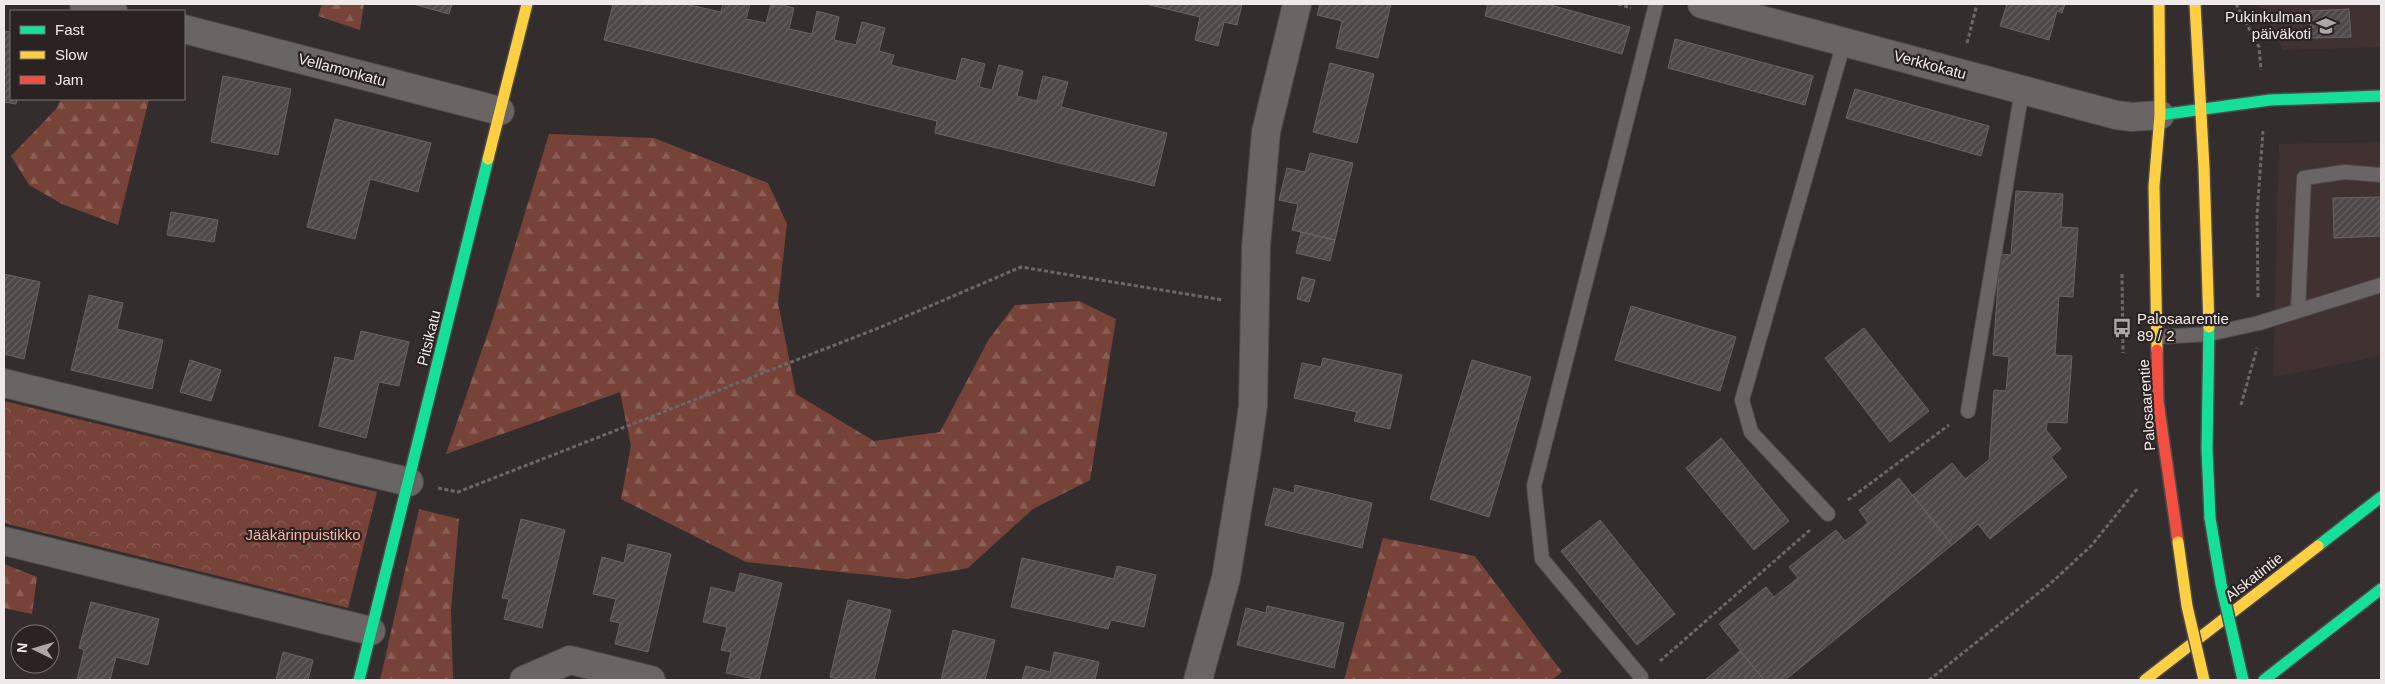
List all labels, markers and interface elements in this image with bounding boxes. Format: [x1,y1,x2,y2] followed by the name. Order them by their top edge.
[2225,8,2311,42] place label: Pukinkulman päiväkoti
[10,10,185,100] legend
[2315,15,2337,37] school or university icon: Pukinkulman päiväkoti
[55,21,85,38] text: Fast
[55,46,88,63] text: Slow
[1892,47,1968,82] street label: Verkkokatu
[296,50,388,89] street label: Vellamonkatu
[55,71,83,88] text: Jam
[413,308,444,367] street label: Pitsikatu
[2137,310,2229,344] place label: Palosaarentie 89 / 2
[2111,317,2133,339] bus stop icon: Palosaarentie 89 / 2
[2135,359,2158,451] street label: Palosaarentie
[245,526,361,543] park label: Jääkärinpuistikko
[2222,549,2286,604] street label: Alskatintie
[10,624,60,674] north arrow
[14,642,30,654] text: N

